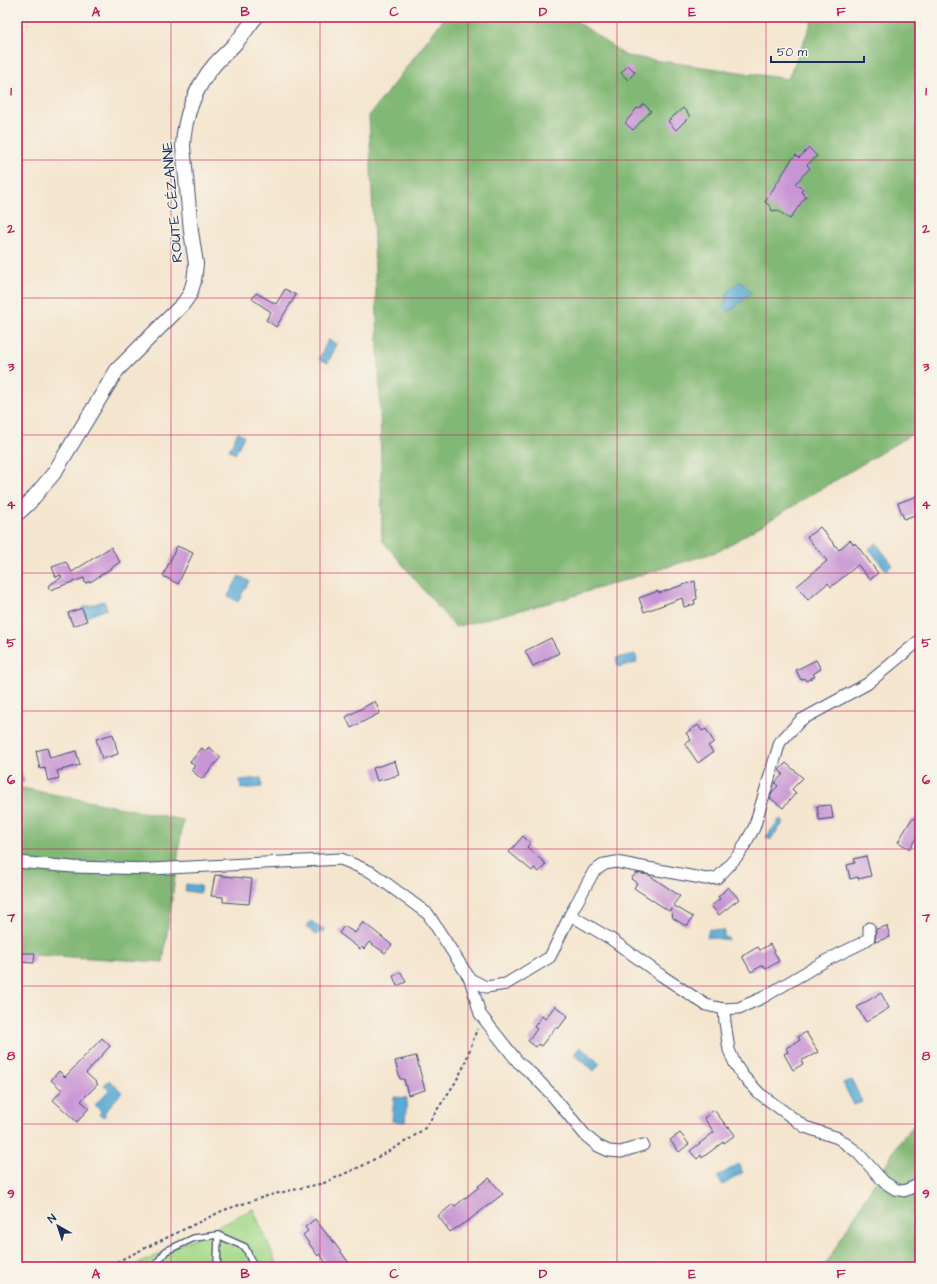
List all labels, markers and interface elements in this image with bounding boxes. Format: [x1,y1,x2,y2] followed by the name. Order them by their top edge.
[92,3,101,21] text: A
[240,3,250,21] text: B
[389,3,399,21] text: C
[539,3,548,21] text: D
[688,3,696,21] text: E
[836,3,846,21] text: F
[771,38,864,64] scale bar
[777,44,808,61] text: 50 m
[10,82,12,100] text: 1
[925,82,927,100] text: 1
[157,140,188,264] street label: ROUTE CÉZANNE
[6,220,15,238] text: 2
[921,220,930,238] text: 2
[7,358,15,376] text: 3
[922,358,930,376] text: 3
[7,496,16,514] text: 4
[922,496,931,514] text: 4
[6,634,16,652] text: 5
[921,634,931,652] text: 5
[7,771,16,789] text: 6
[922,771,931,789] text: 6
[6,909,16,927] text: 7
[921,909,931,927] text: 7
[7,1047,16,1065] text: 8
[922,1047,931,1065] text: 8
[7,1185,15,1203] text: 9
[922,1185,930,1203] text: 9
[38,1206,78,1246] north arrow
[45,1211,59,1227] text: N
[92,1265,101,1283] text: A
[240,1265,250,1283] text: B
[389,1265,399,1283] text: C
[539,1265,548,1283] text: D
[688,1265,696,1283] text: E
[836,1265,846,1283] text: F

